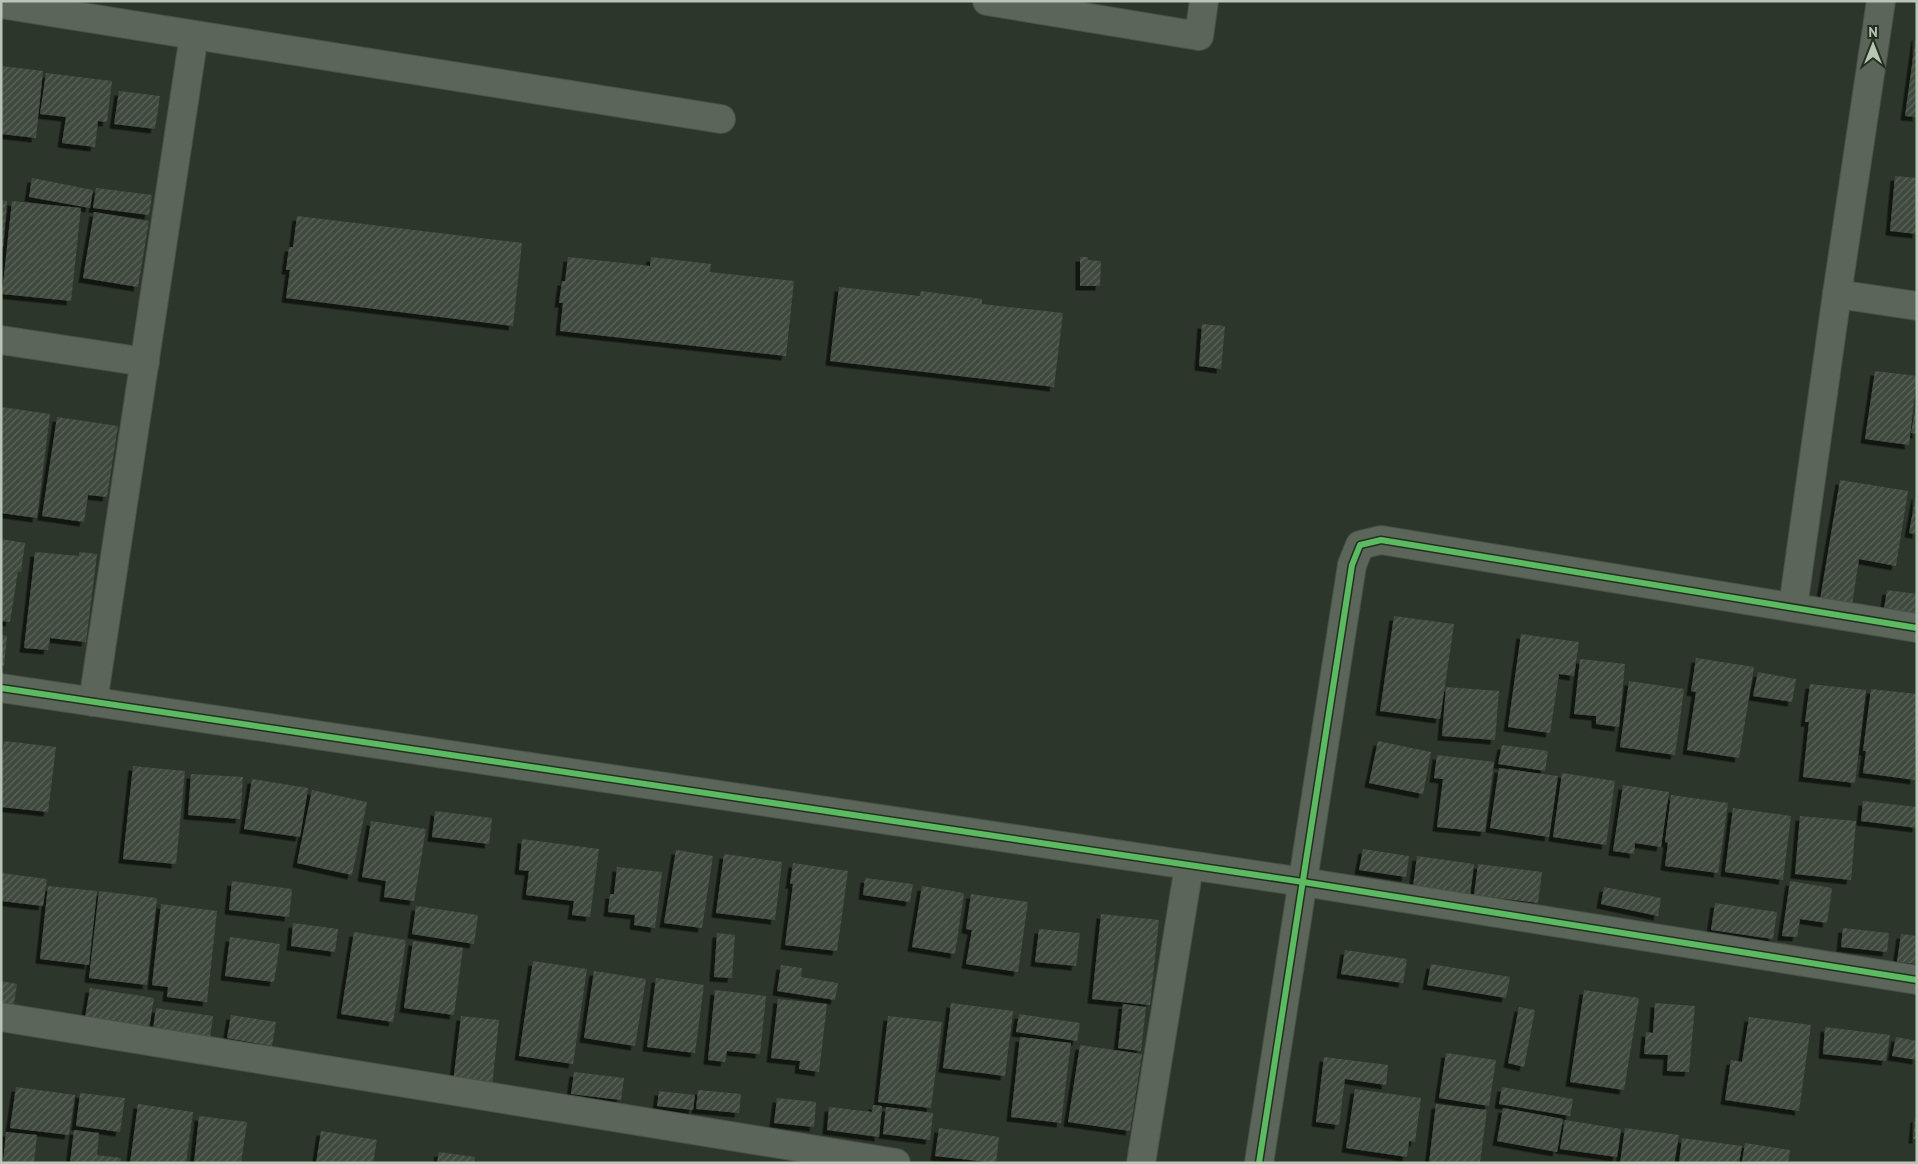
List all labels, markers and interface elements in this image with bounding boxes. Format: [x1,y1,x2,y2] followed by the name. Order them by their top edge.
[1848,20,1898,70] north arrow
[1868,23,1878,41] text: N

